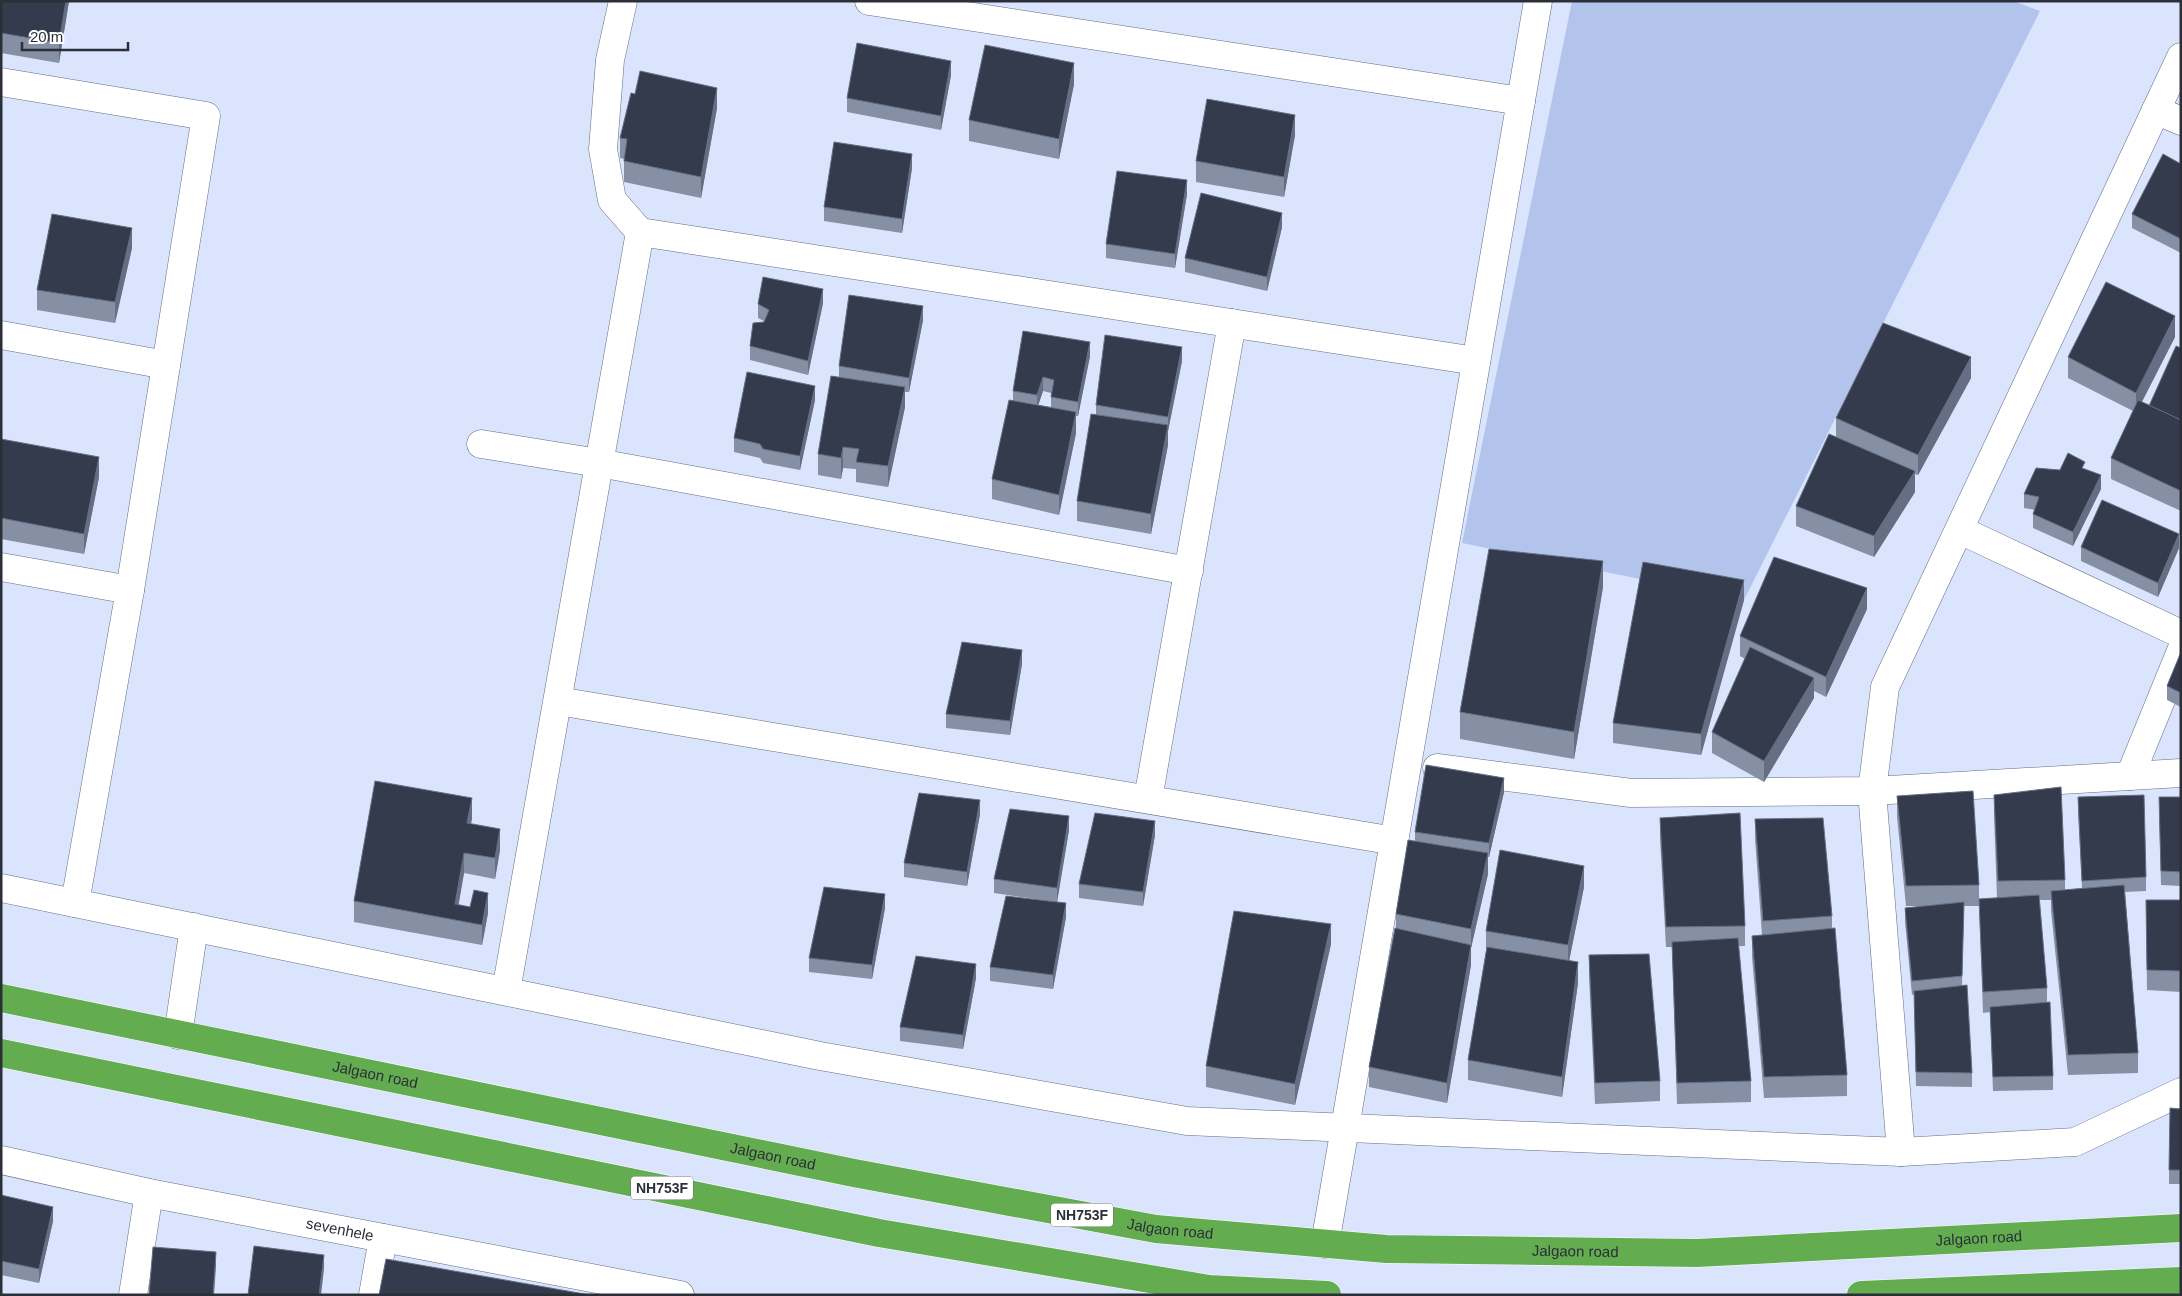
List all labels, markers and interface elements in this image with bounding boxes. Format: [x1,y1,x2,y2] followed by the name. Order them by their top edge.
[22,20,129,52] scale bar
[30,28,63,45] text: 20 m
[331,1057,420,1091] street label: Jalgaon road
[729,1139,817,1173] street label: Jalgaon road
[631,1176,693,1200] road number: NH753F
[1051,1204,1113,1226] road number: NH753F
[305,1214,375,1244] street label: sevenhele
[1126,1215,1214,1242] street label: Jalgaon road
[1935,1227,2023,1249] street label: Jalgaon road
[1532,1242,1619,1260] street label: Jalgaon road

